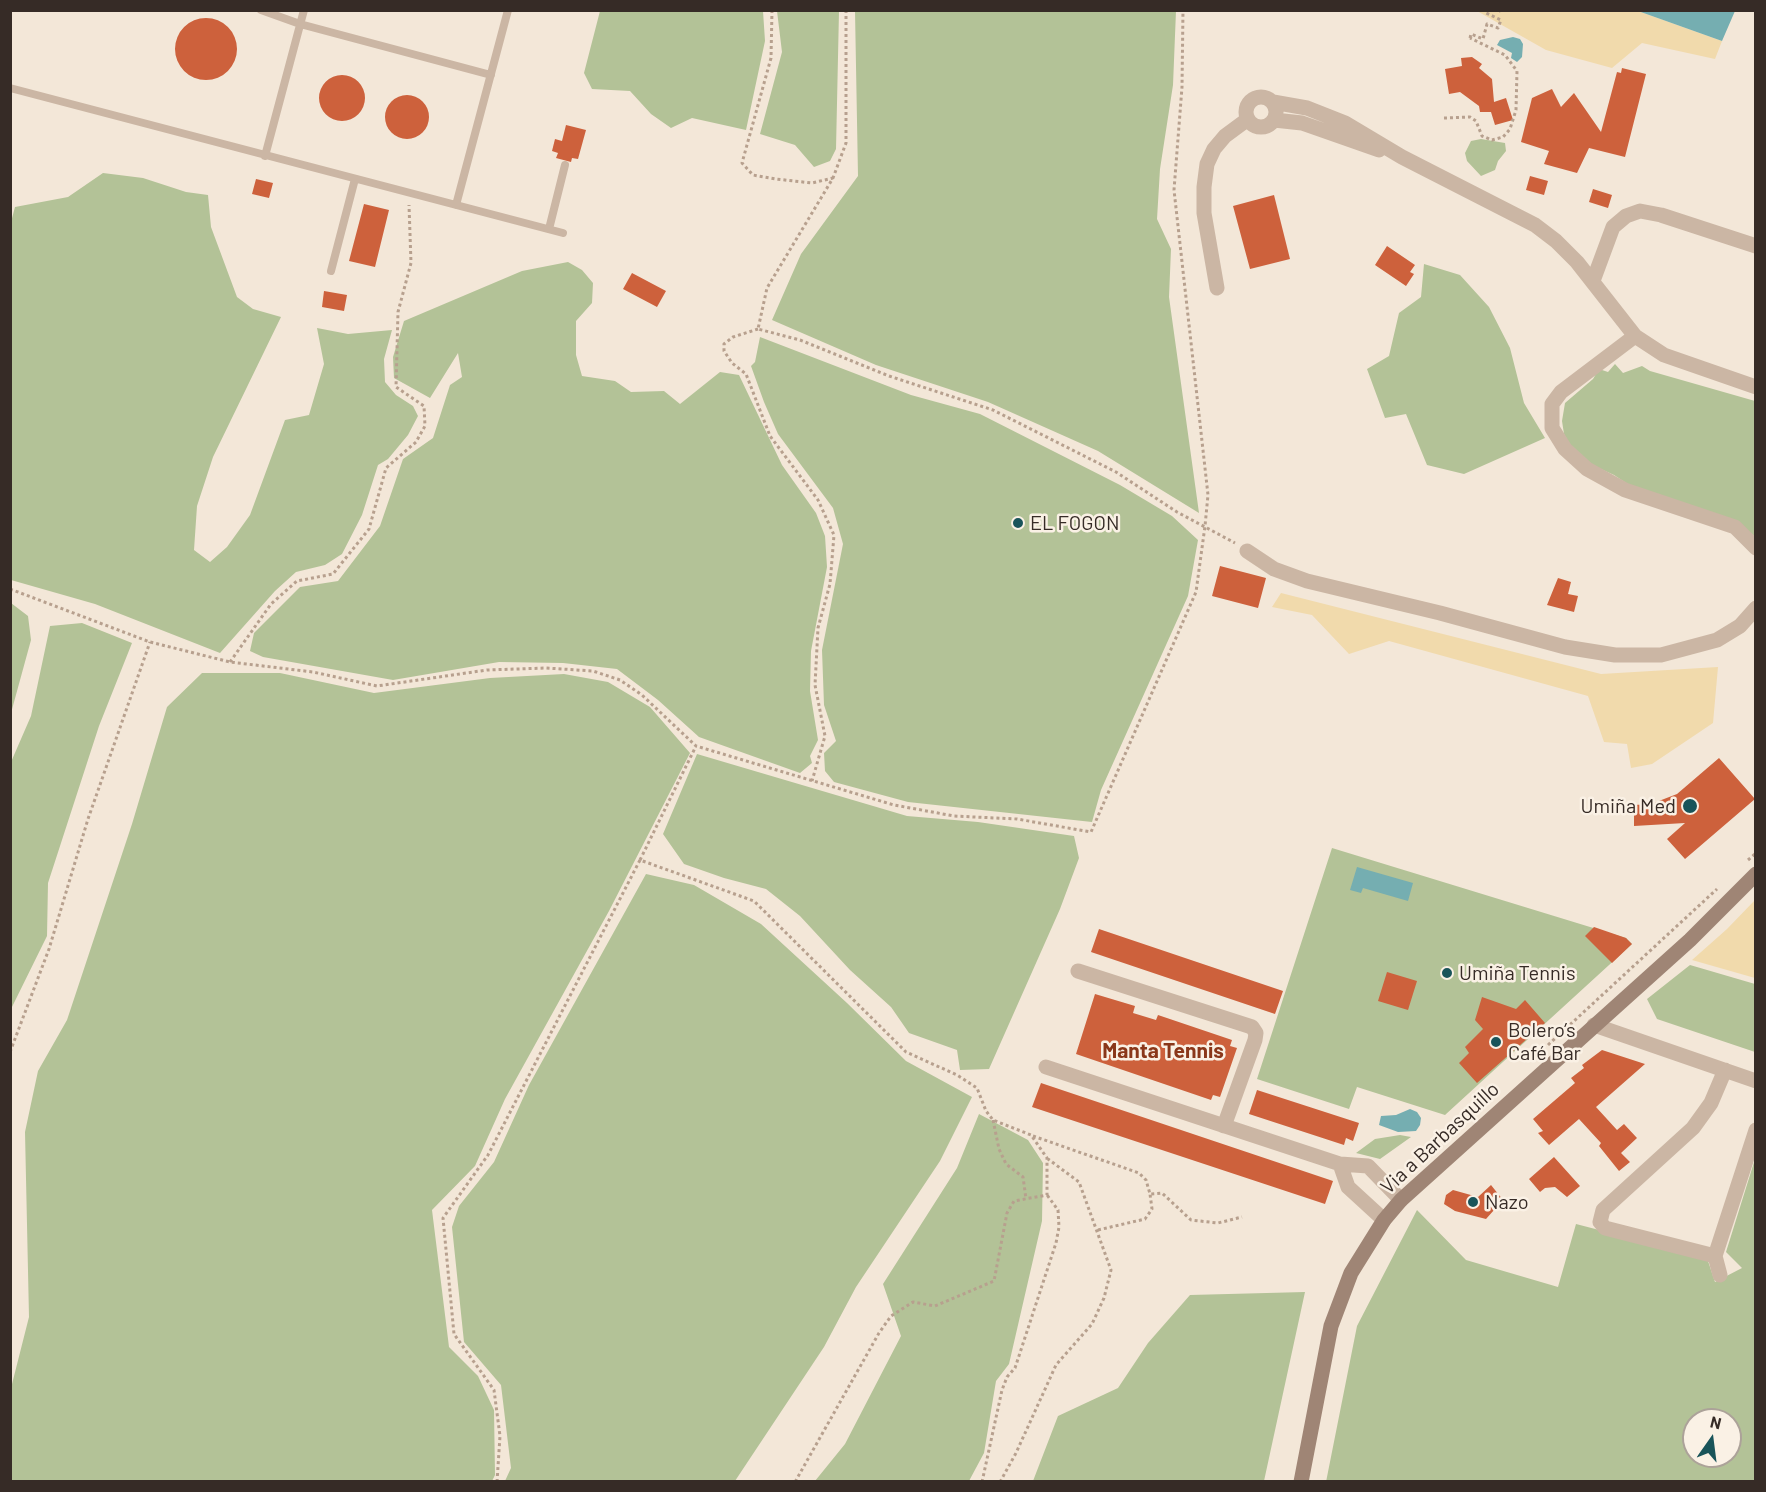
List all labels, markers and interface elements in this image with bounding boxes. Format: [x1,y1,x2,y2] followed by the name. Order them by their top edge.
[1030,511,1119,535] place label: EL FOGON
[1011,516,1025,530] marker: EL FOGON
[1581,794,1676,818] place label: Umiña Med
[1681,797,1699,815] marker: Umiña Med
[1459,961,1576,985] place label: Umiña Tennis
[1440,966,1454,980] marker: Umiña Tennis
[1508,1018,1581,1065] place label: Bolero’s Café Bar
[1489,1035,1503,1049] marker: Bolero’s Café Bar
[1102,1038,1224,1064] district label: Manta Tennis
[1376,1077,1504,1199] street label: Via a Barbasquillo
[1485,1190,1529,1214] place label: Nazo
[1466,1195,1480,1209] marker: Nazo
[1682,1408,1742,1468] north arrow
[1709,1411,1723,1432] text: N

